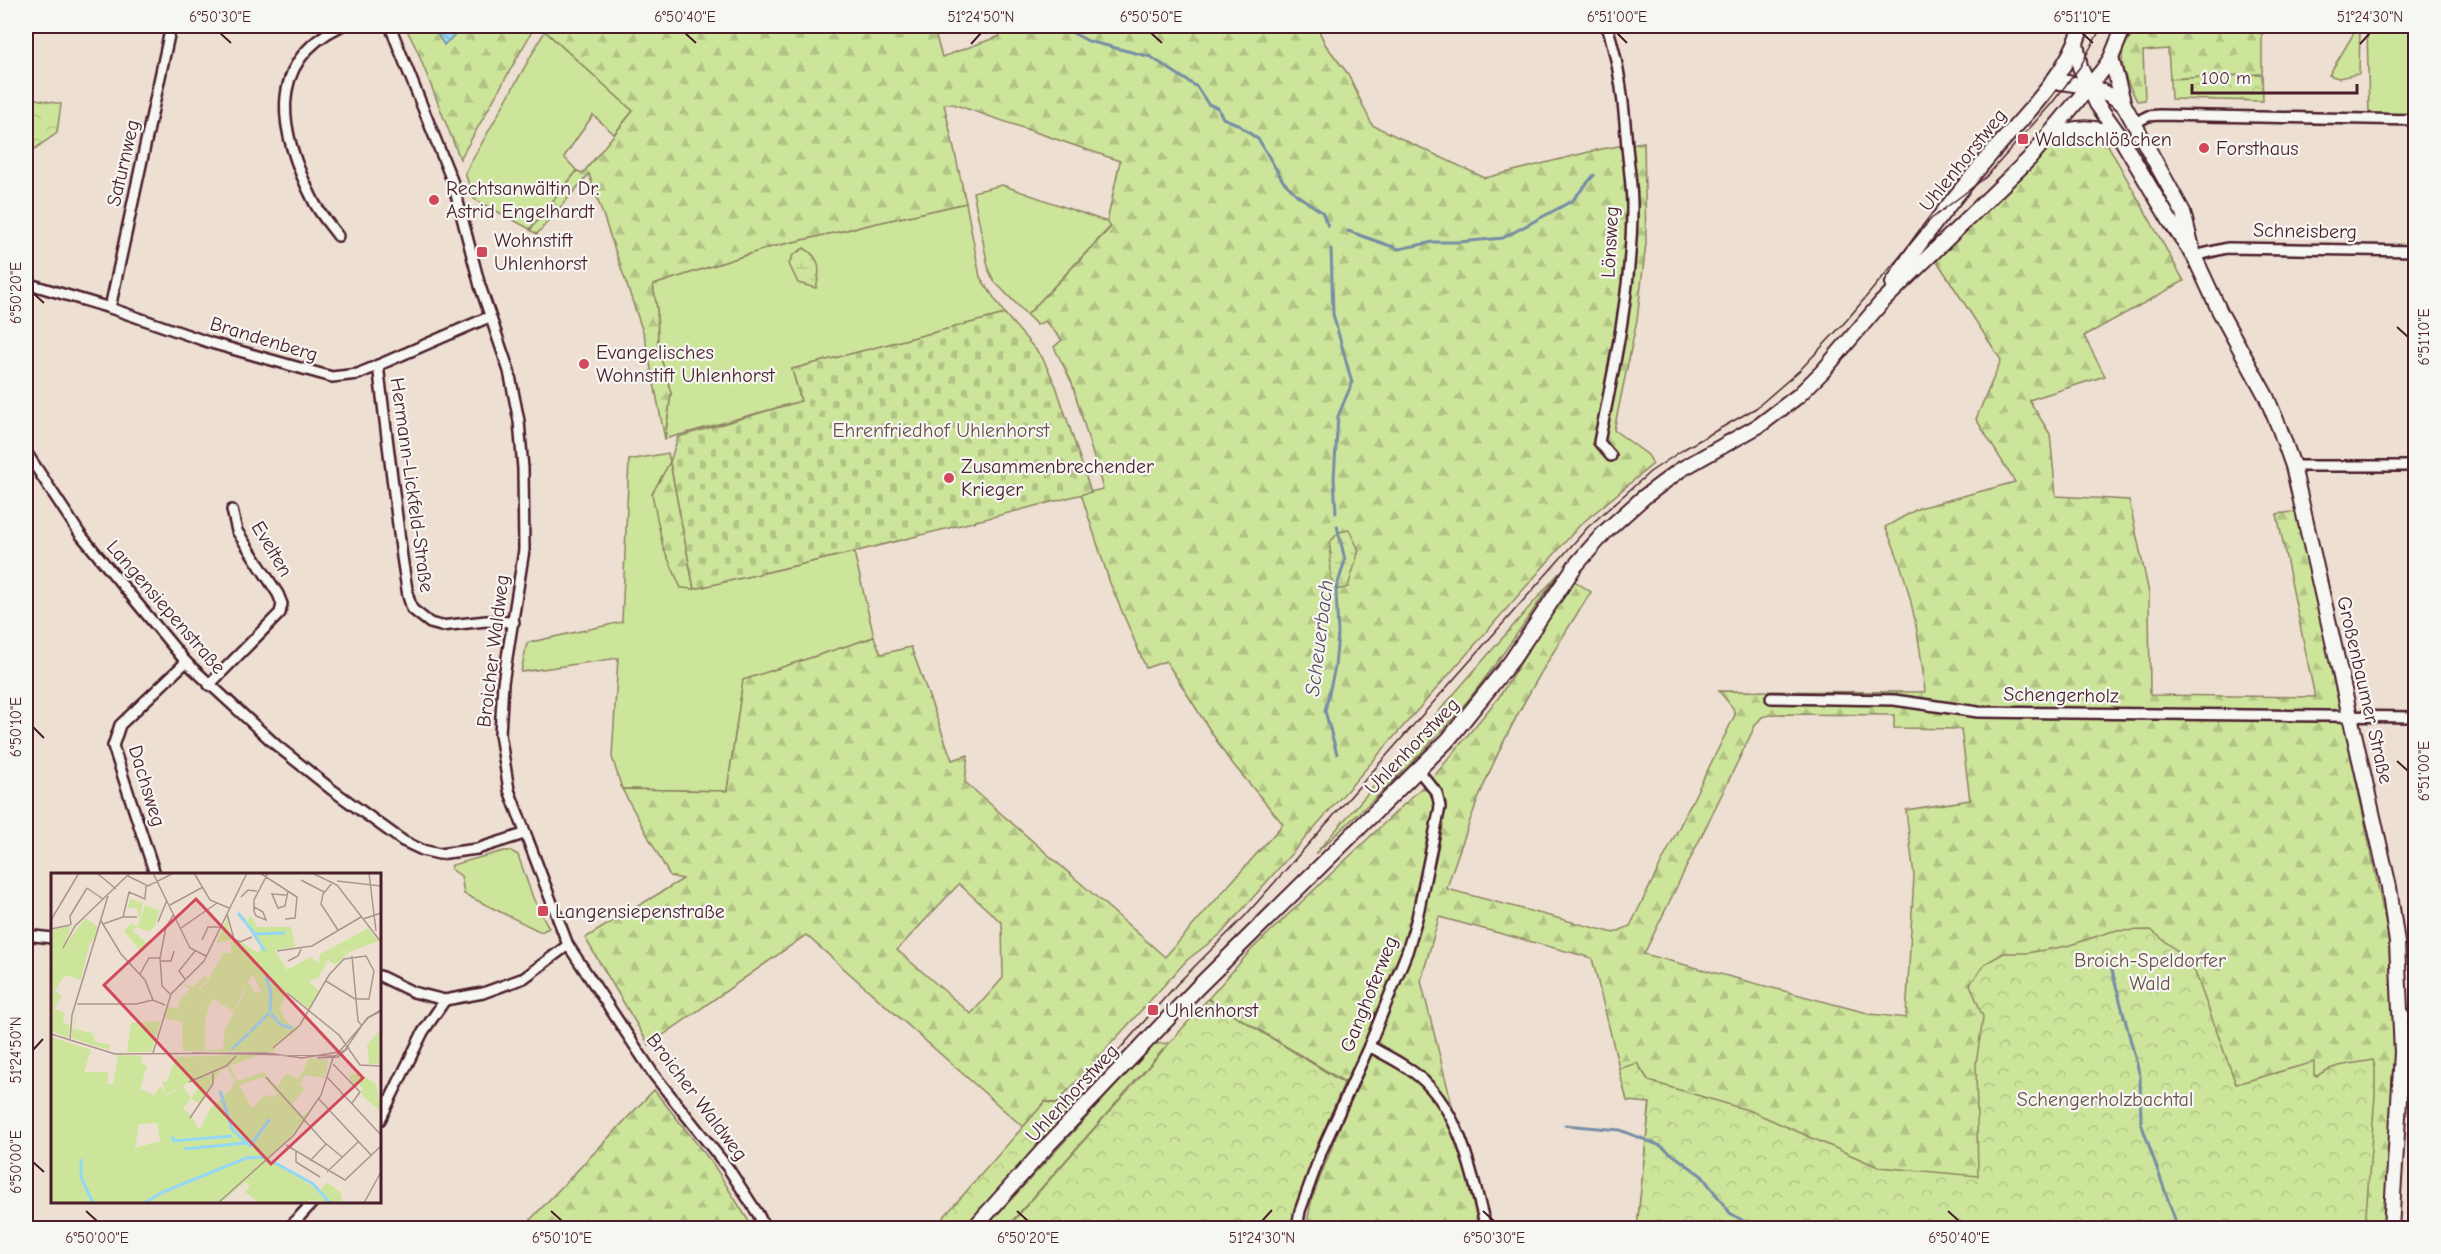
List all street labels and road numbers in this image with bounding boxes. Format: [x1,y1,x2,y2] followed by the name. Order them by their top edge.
[1915,104,2011,216] street label: Uhlenhorstweg
[102,117,144,209] street label: Saturnweg
[1597,206,1623,278] street label: Lönsweg
[2253,219,2357,243] street label: Schneisberg
[207,312,321,366] street label: Brandenberg
[386,376,438,594] street label: Hermann-Lickfeld-Straße
[247,517,297,581] street label: Evelten
[102,535,230,679] street label: Langensiepenstraße
[472,573,514,729] street label: Broicher Waldweg
[2332,594,2398,786] street label: Großenbaumer Straße
[2003,682,2119,708] street label: Schengerholz
[1360,693,1464,799] street label: Uhlenhorstweg
[124,743,170,829] street label: Dachsweg
[1335,933,1403,1055] street label: Ganghoferweg
[642,1029,752,1165] street label: Broicher Waldweg
[1021,1039,1123,1147] street label: Uhlenhorstweg

